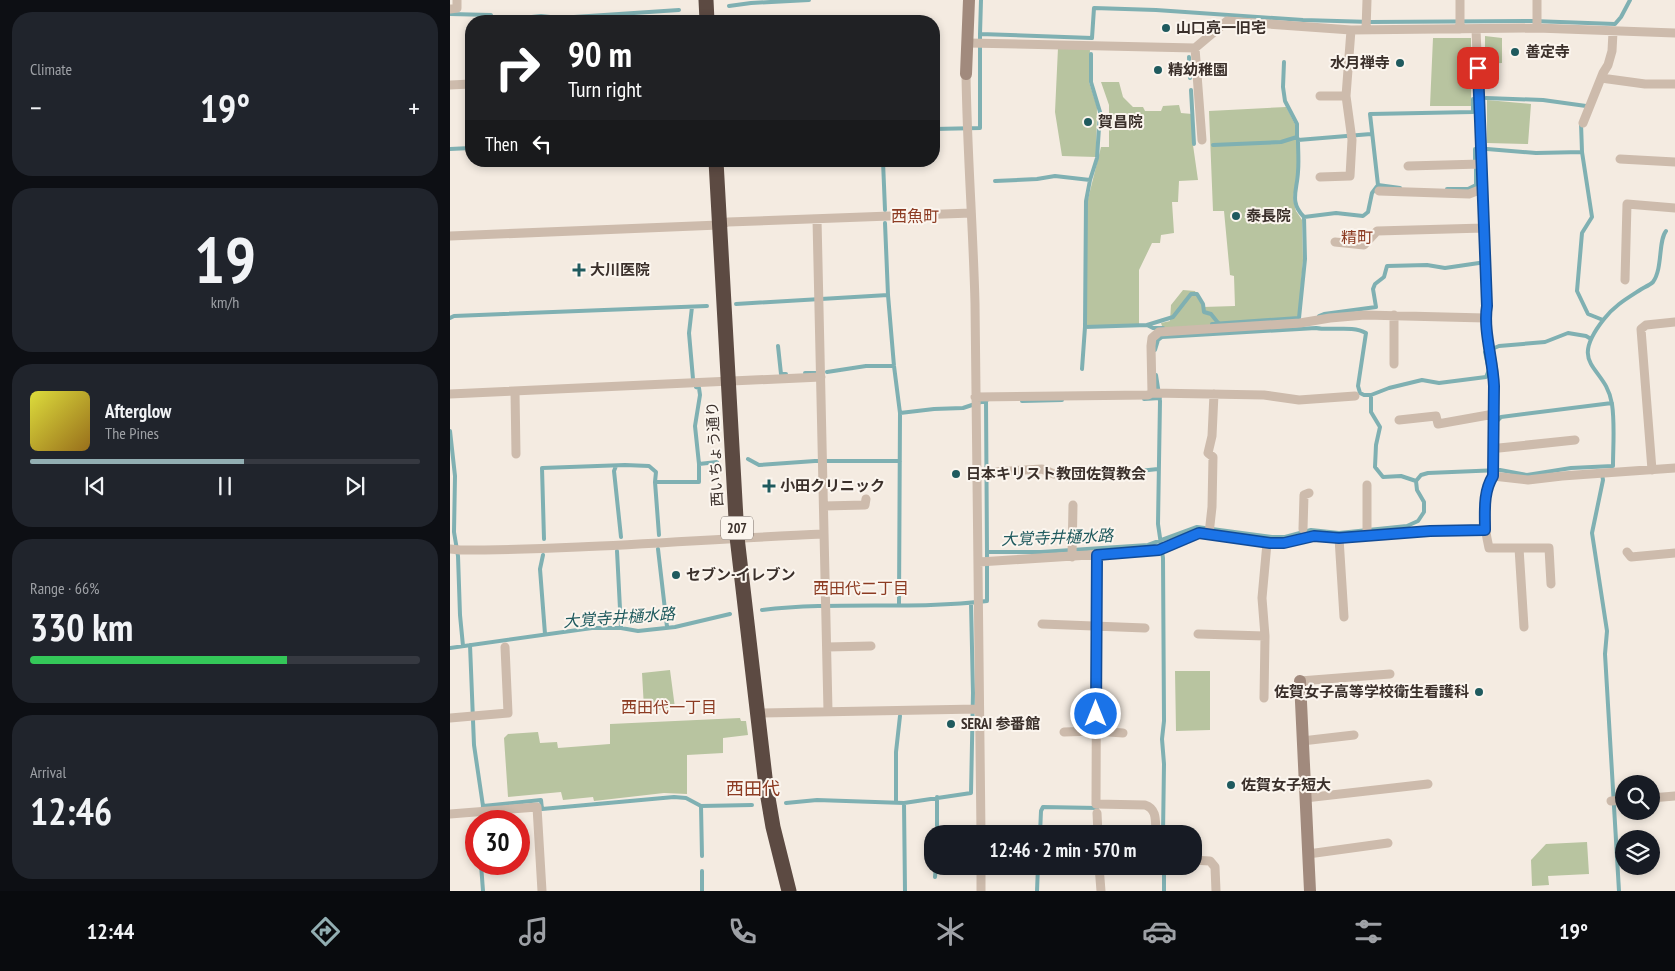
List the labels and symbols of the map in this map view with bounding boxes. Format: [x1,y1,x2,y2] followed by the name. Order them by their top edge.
[1176,18,1266,37] place label: 山口亮一旧宅
[1160,22,1172,34] marker: 山口亮一旧宅
[1525,42,1570,61] place label: 善定寺
[1509,46,1521,58] marker: 善定寺
[1457,47,1499,89] pin
[1330,53,1390,72] place label: 水月禅寺
[1394,57,1406,69] marker: 水月禅寺
[1168,60,1228,79] place label: 精幼稚園
[1152,64,1164,76] marker: 精幼稚園
[1098,112,1143,131] place label: 賀昌院
[1082,116,1094,128] marker: 賀昌院
[891,206,939,226] district label: 西魚町
[1246,206,1291,225] place label: 泰長院
[1230,210,1242,222] marker: 泰長院
[1341,227,1373,247] district label: 精町
[590,260,650,279] place label: 大川医院
[572,263,586,277] marker: 大川医院
[702,401,727,507] street label: 西いちょう通り
[966,464,1146,483] place label: 日本キリスト教団佐賀教会
[950,468,962,480] marker: 日本キリスト教団佐賀教会
[780,476,885,495] place label: 小田クリニック
[762,479,776,493] marker: 小田クリニック
[721,516,753,540] road number: 207
[1001,525,1115,549] water label: 大覚寺井樋水路
[686,565,795,584] place label: セブン-イレブン
[670,569,682,581] marker: セブン-イレブン
[813,578,909,598] district label: 西田代二丁目
[562,603,678,631] water label: 大覚寺井樋水路
[1274,682,1469,701] place label: 佐賀女子高等学校衛生看護科
[1473,686,1485,698] marker: 佐賀女子高等学校衛生看護科
[1069,687,1121,739] position arrow
[621,697,717,717] district label: 西田代一丁目
[961,714,1040,733] place label: SERAI 参番館
[945,718,957,730] marker: SERAI 参番館
[1241,775,1331,794] place label: 佐賀女子短大
[726,777,780,800] district label: 西田代
[1225,779,1237,791] marker: 佐賀女子短大
[465,810,530,875] speed limit sign: 30

